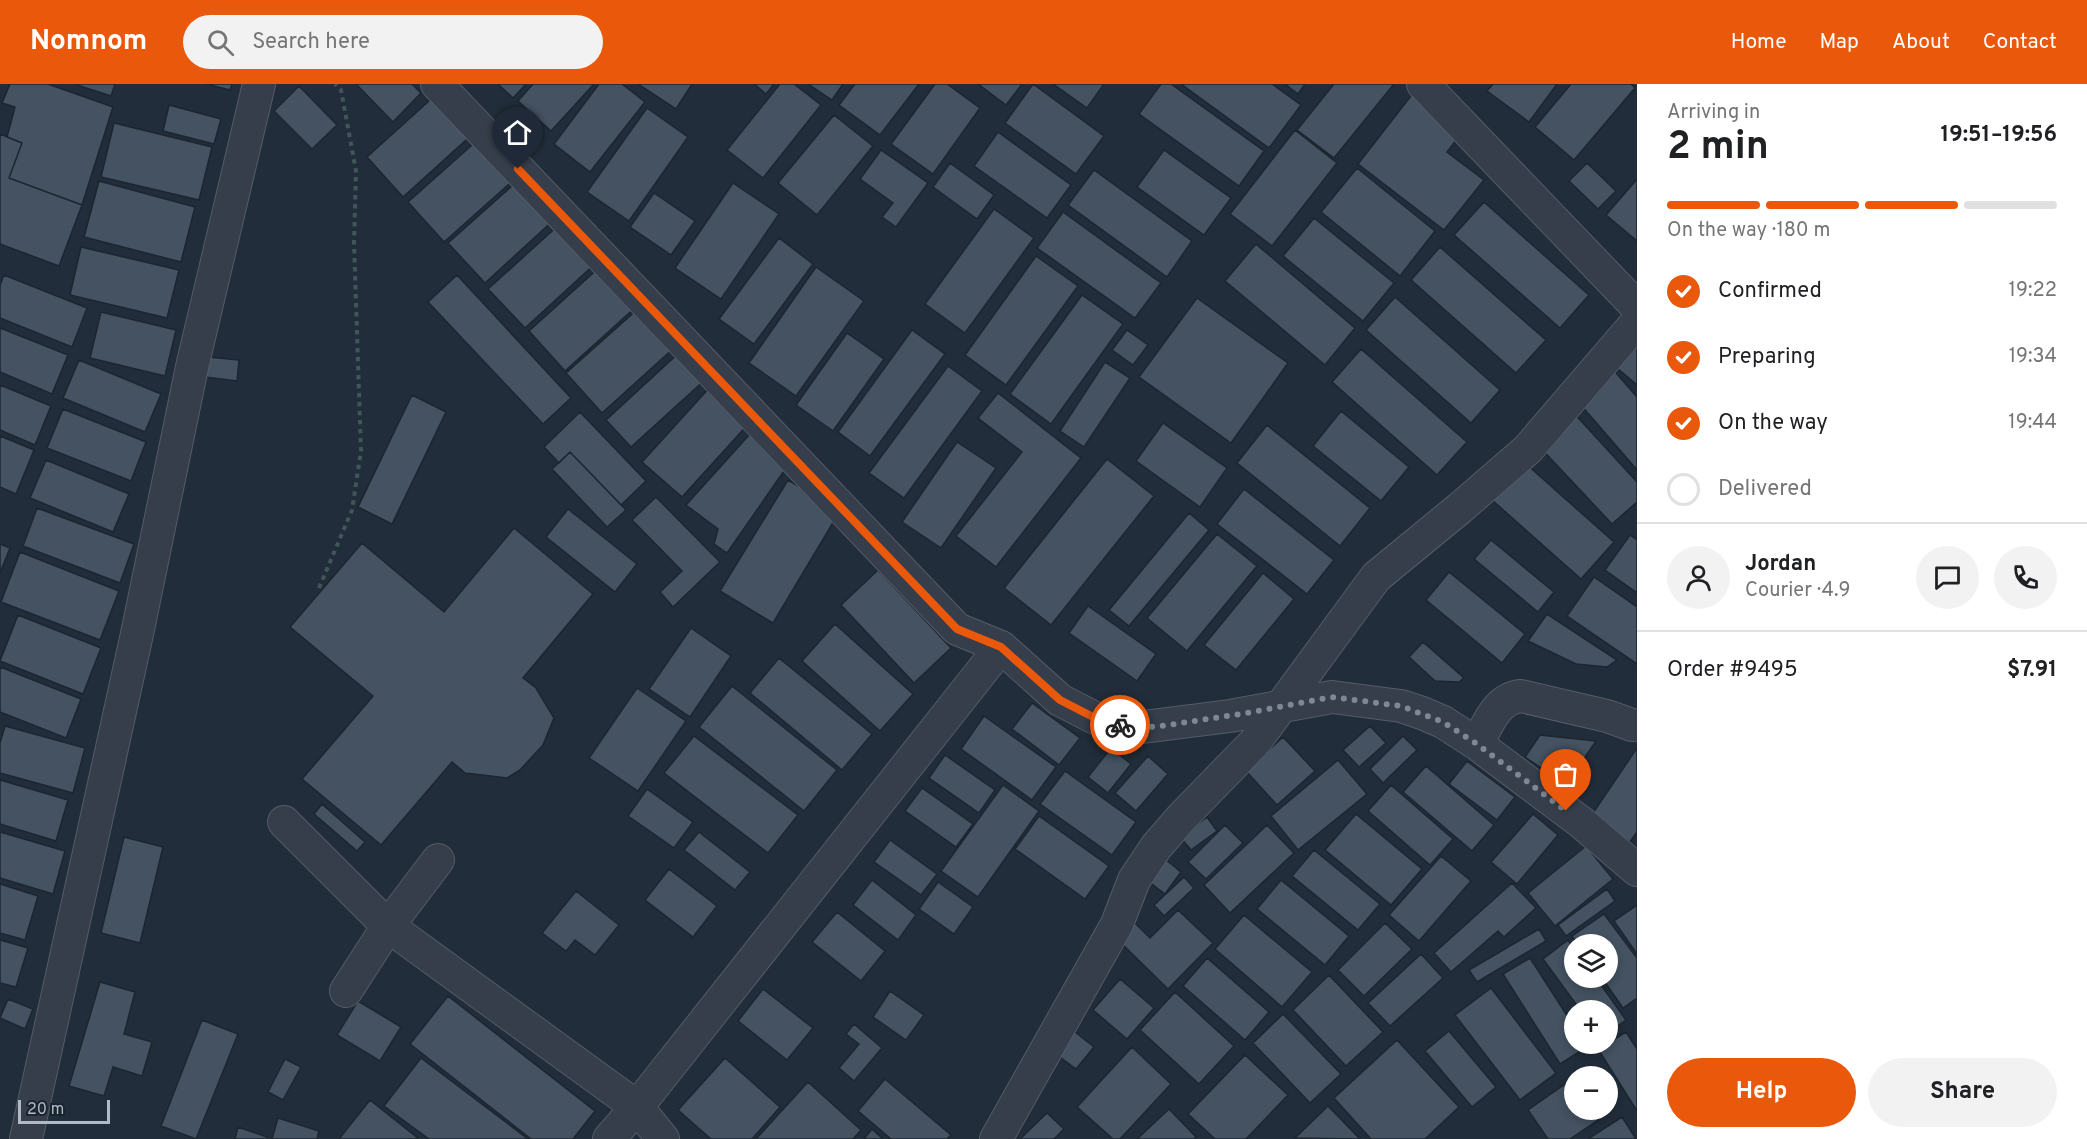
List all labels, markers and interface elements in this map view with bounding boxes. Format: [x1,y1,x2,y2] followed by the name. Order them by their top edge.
[183,15,603,69] search box
[30,24,147,60] text: Nomnom
[204,26,237,59] icon: search
[252,29,370,56] text: Search here
[1731,29,1787,56] text: Home
[1820,29,1859,56] text: Map
[1892,29,1950,56] text: About
[1983,29,2057,56] text: Contact
[1667,100,1760,126] text: Arriving in
[492,107,543,169] pin
[501,116,534,149] icon: home
[1940,122,2057,149] text: 19:51–19:56
[1667,124,1769,173] text: 2 min
[1667,218,1830,244] text: On the way · 180 m
[1667,275,1700,308] icon: check
[1718,278,1822,305] text: Confirmed
[2009,278,2057,304] text: 19:22
[1667,341,1700,374] icon: check
[1718,344,1816,371] text: Preparing
[2009,344,2057,370] text: 19:34
[1667,407,1700,440] icon: check
[1718,410,1828,437] text: On the way
[2008,410,2057,436] text: 19:44
[1718,476,1812,503] text: Delivered
[1667,546,1730,609] button: person
[1916,546,1979,609] button: chat
[1994,546,2057,609] button: phone
[1745,551,1816,578] text: Jordan
[1745,578,1850,604] text: Courier · 4.9
[1667,657,1798,684] text: Order #9495
[2007,657,2057,684] text: $7.91
[1090,695,1150,755] courier
[1104,709,1137,742] icon: bike
[1540,749,1591,811] pin
[1549,758,1582,791] icon: bag
[1564,934,1618,1120] map controls
[1564,934,1618,988] button: layers
[1564,1000,1618,1054] button: +
[1667,1058,1856,1127] button: Help
[1868,1058,2057,1127] button: Share
[1564,1066,1618,1120] button: −
[18,1097,110,1124] scale bar
[27,1100,64,1120] text: 20 m

